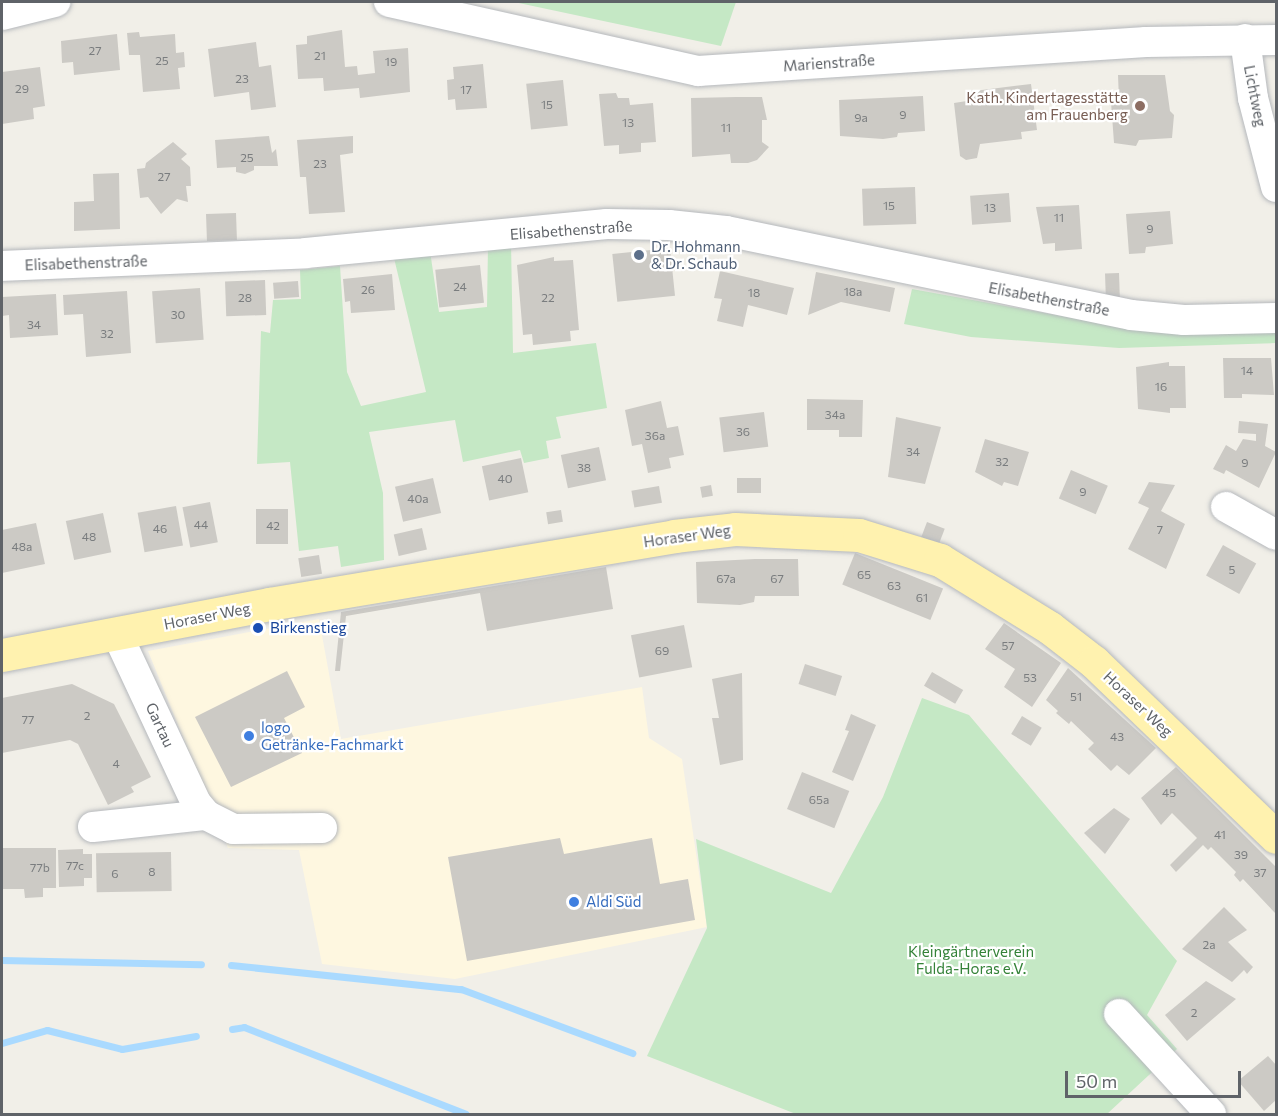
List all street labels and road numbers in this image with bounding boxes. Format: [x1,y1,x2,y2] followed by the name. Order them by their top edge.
[782,51,876,75] street label: Marienstraße
[1240,64,1270,128] street label: Lichtweg
[509,217,633,243] street label: Elisabethenstraße
[24,252,148,274] street label: Elisabethenstraße
[987,278,1111,320] street label: Elisabethenstraße
[642,521,732,551] street label: Horaser Weg
[162,599,252,633] street label: Horaser Weg
[1100,667,1176,741] street label: Horaser Weg
[142,700,178,750] street label: Gartau

